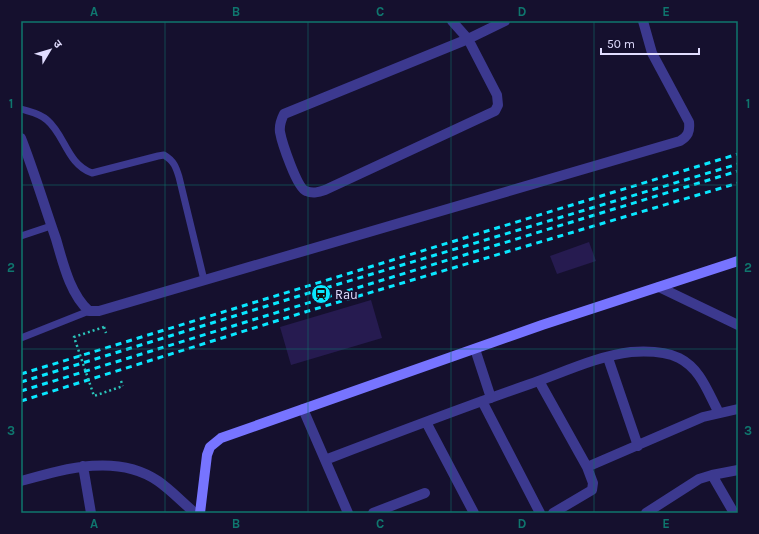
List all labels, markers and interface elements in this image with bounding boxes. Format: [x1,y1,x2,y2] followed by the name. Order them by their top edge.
[90,4,98,19] text: A
[232,4,240,19] text: B
[376,4,384,19] text: C
[518,4,527,19] text: D
[662,4,670,19] text: E
[30,30,70,70] north arrow
[601,30,699,56] scale bar
[607,37,635,51] text: 50 m
[50,38,65,51] text: उ
[9,96,13,111] text: 1
[746,96,750,111] text: 1
[7,260,15,275] text: 2
[744,260,752,275] text: 2
[310,283,332,305] station icon: Rau
[335,287,358,302] place label: Rau
[7,423,15,438] text: 3
[744,423,752,438] text: 3
[90,516,98,531] text: A
[232,516,240,531] text: B
[376,516,384,531] text: C
[518,516,527,531] text: D
[662,516,670,531] text: E

